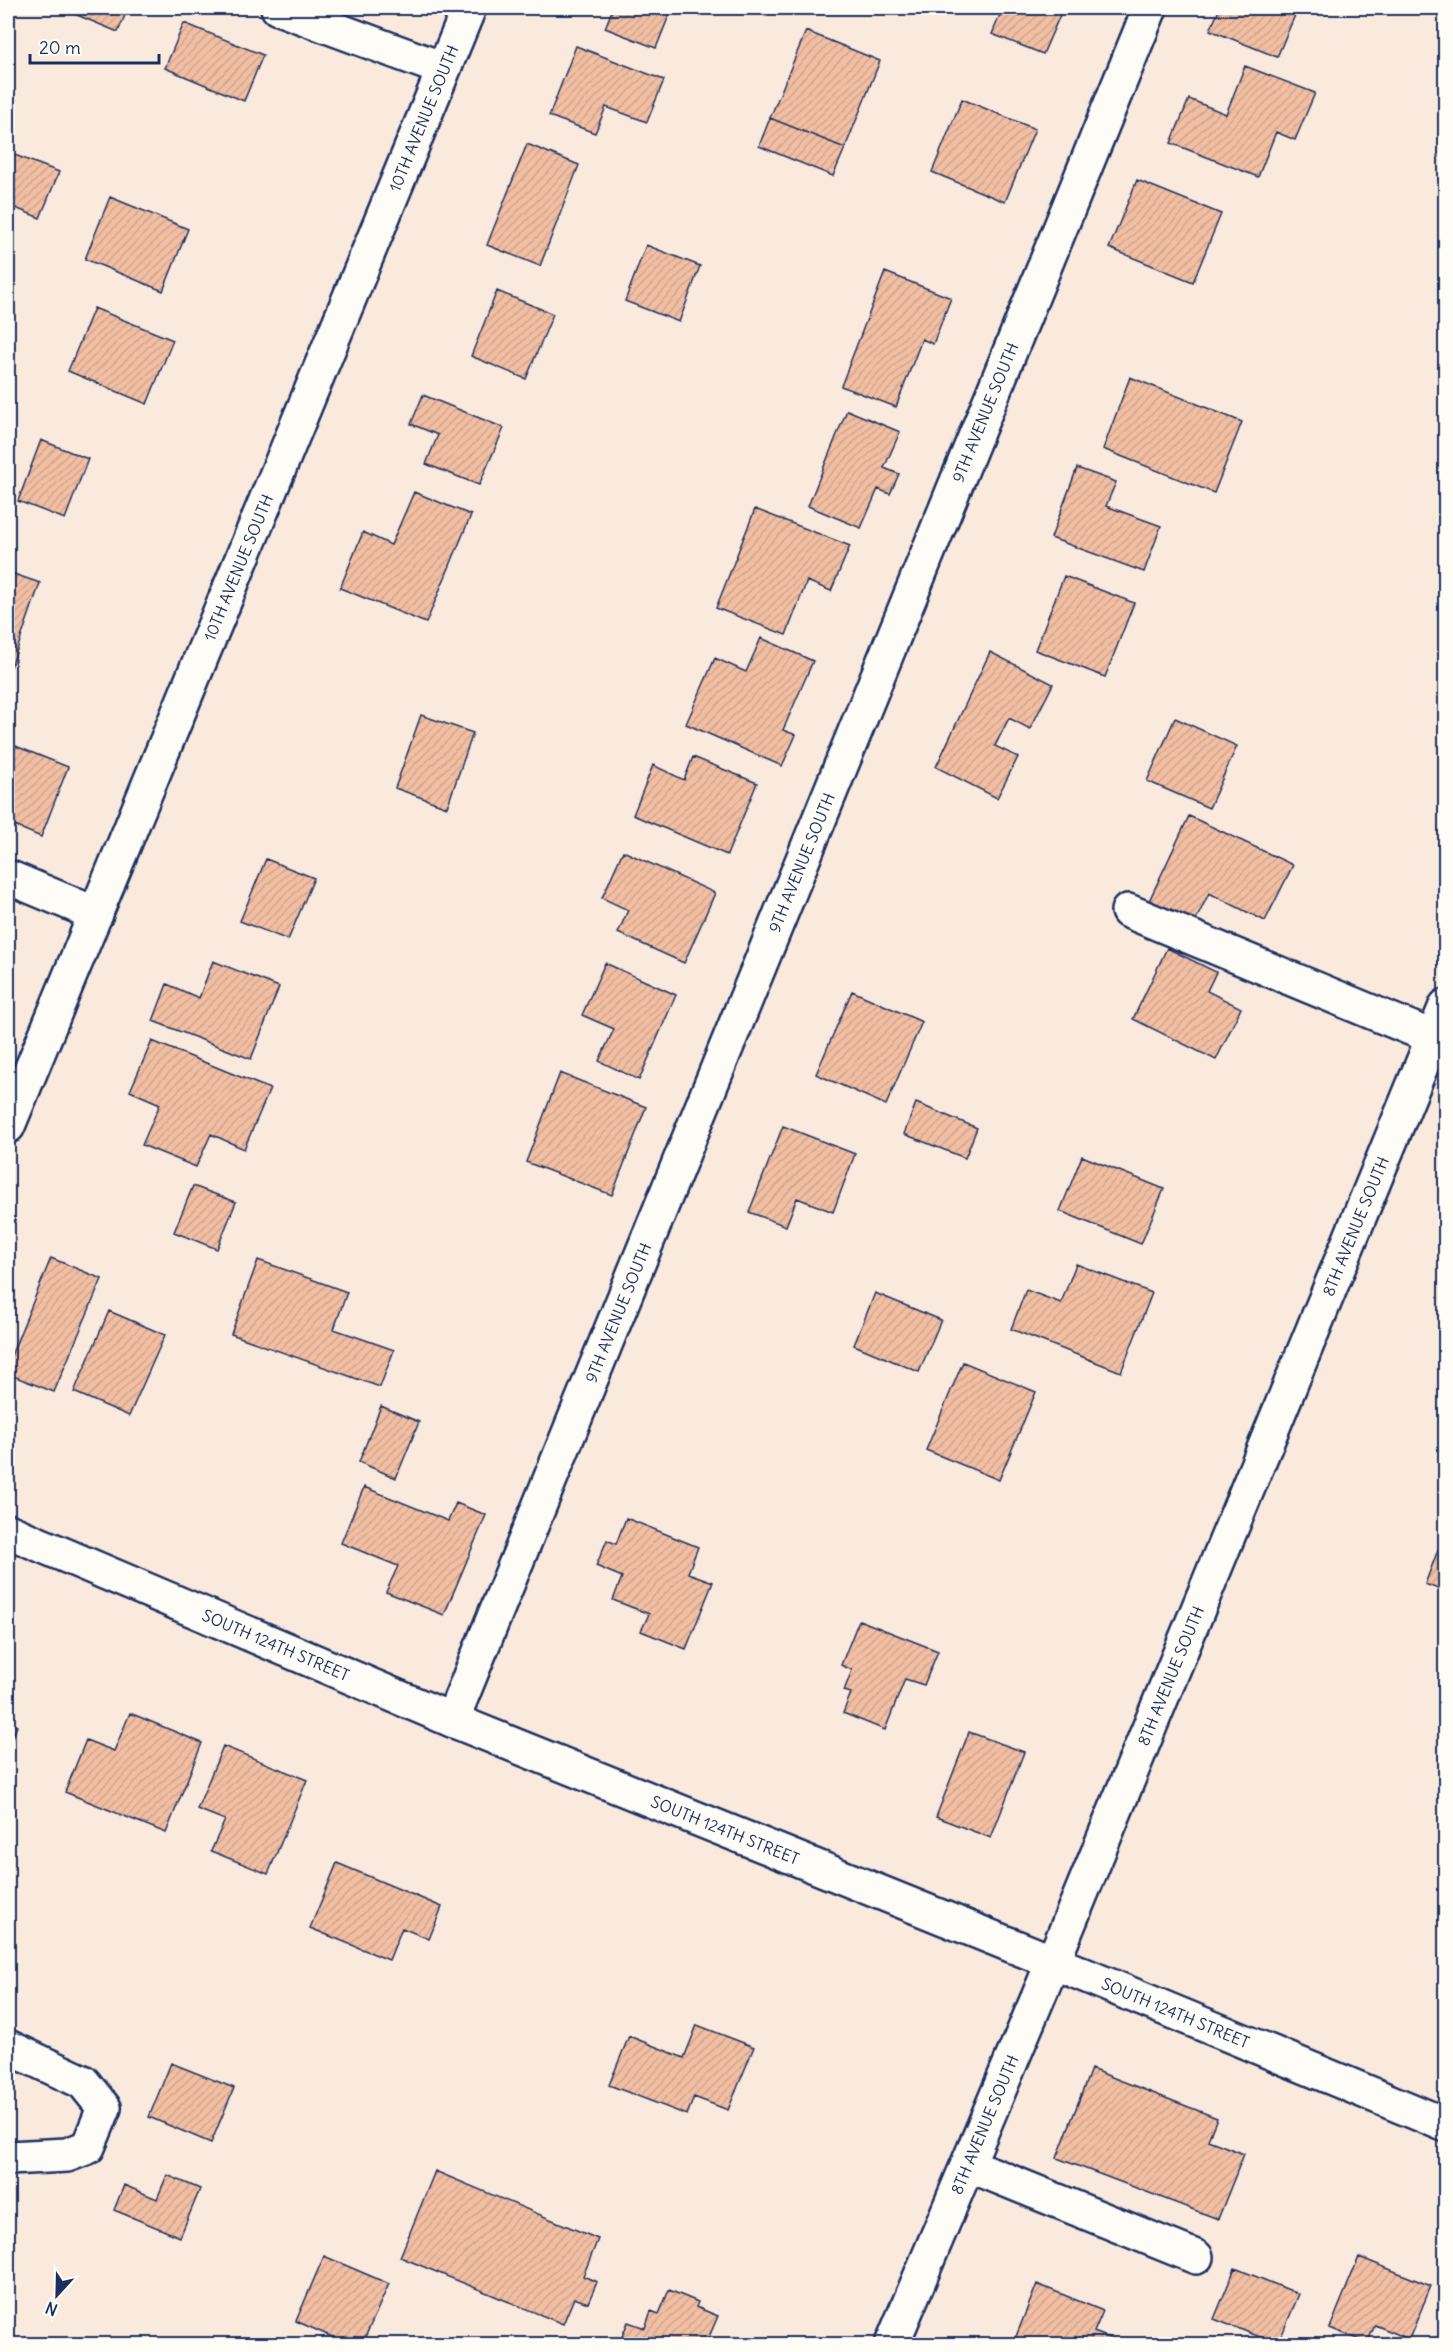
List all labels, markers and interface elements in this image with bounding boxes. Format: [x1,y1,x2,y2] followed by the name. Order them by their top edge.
[30,27,159,65] scale bar
[39,36,81,59] text: 20 m
[384,42,463,195] street label: 10TH AVENUE SOUTH
[948,340,1023,485] street label: 9TH AVENUE SOUTH
[199,491,277,644] street label: 10TH AVENUE SOUTH
[764,790,839,935] street label: 9TH AVENUE SOUTH
[1318,1153,1393,1299] street label: 8TH AVENUE SOUTH
[581,1240,656,1385] street label: 9TH AVENUE SOUTH
[1133,1603,1208,1749] street label: 8TH AVENUE SOUTH
[199,1605,352,1685] street label: SOUTH 124TH STREET
[648,1791,802,1869] street label: SOUTH 124TH STREET
[1099,1973,1252,2052] street label: SOUTH 124TH STREET
[946,2052,1023,2197] street label: 8TH AVENUE SOUTH
[27,2265,87,2325] north arrow
[43,2298,60,2320] text: N

